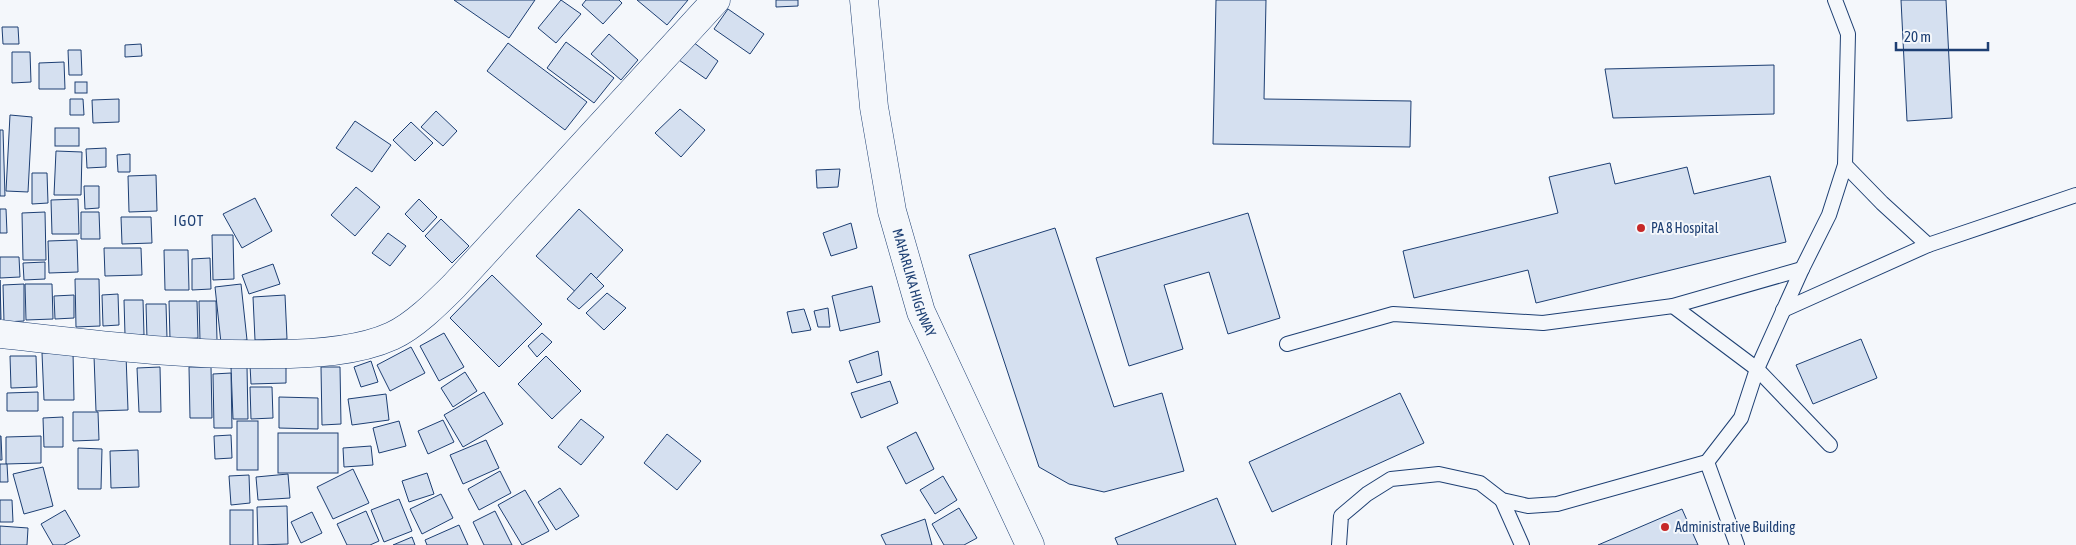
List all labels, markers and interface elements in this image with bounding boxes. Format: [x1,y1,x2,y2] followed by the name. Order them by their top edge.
[1896,20,1988,52] scale bar
[1904,28,1931,45] text: 20 m
[174,212,204,229] district label: IGOT
[1651,220,1719,236] place label: PA 8 Hospital
[1635,222,1647,234] marker: PA 8 Hospital
[889,227,940,340] street label: MAHARLIKA HIGHWAY
[1675,519,1795,535] place label: Administrative Building
[1659,521,1671,533] marker: Administrative Building

